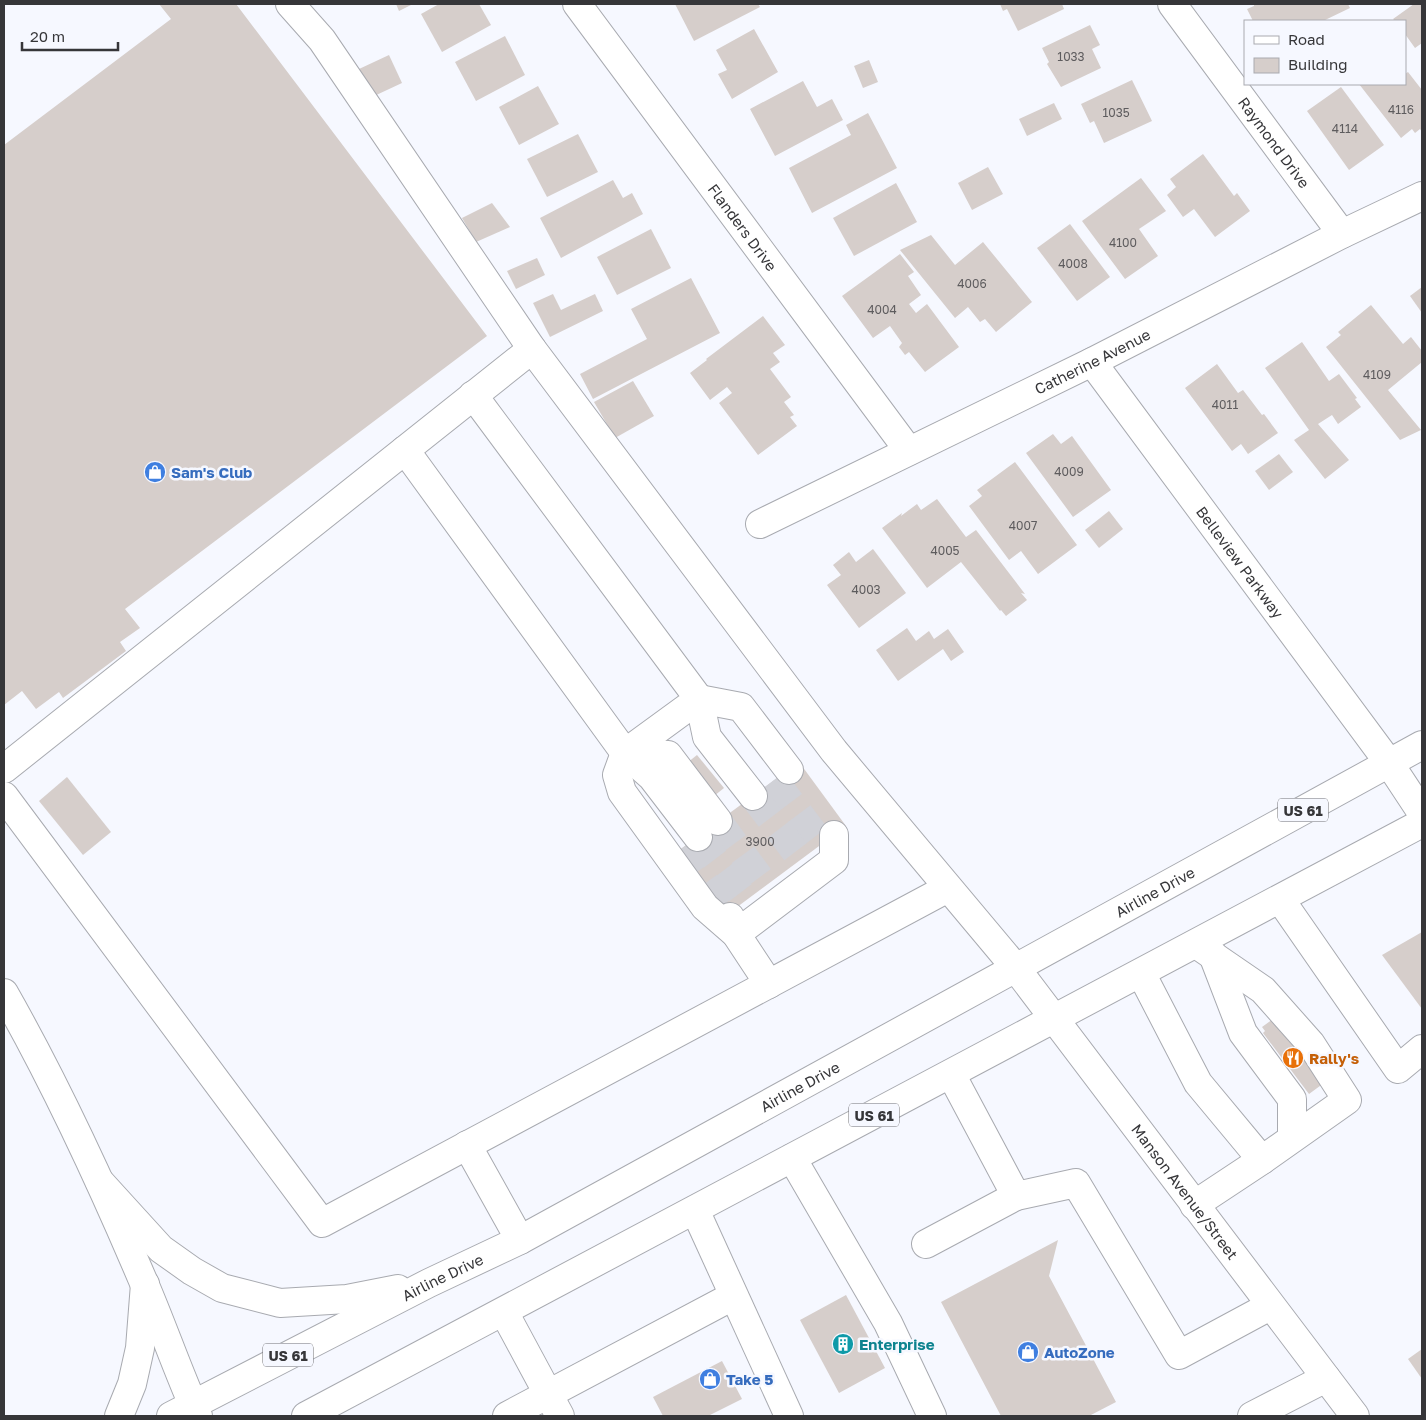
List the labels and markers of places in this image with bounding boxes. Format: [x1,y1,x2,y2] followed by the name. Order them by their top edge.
[143,460,167,484] shop icon: Sam's Club
[171,463,252,481] place label: Sam's Club
[1281,1046,1305,1070] restaurant icon: Rally's
[1309,1049,1359,1067] place label: Rally's
[831,1332,855,1356] building icon: Enterprise
[859,1335,935,1353] place label: Enterprise
[1016,1340,1040,1364] shop icon: AutoZone
[1044,1343,1115,1361] place label: AutoZone
[698,1367,722,1391] shop icon: Take 5
[726,1370,773,1388] place label: Take 5

